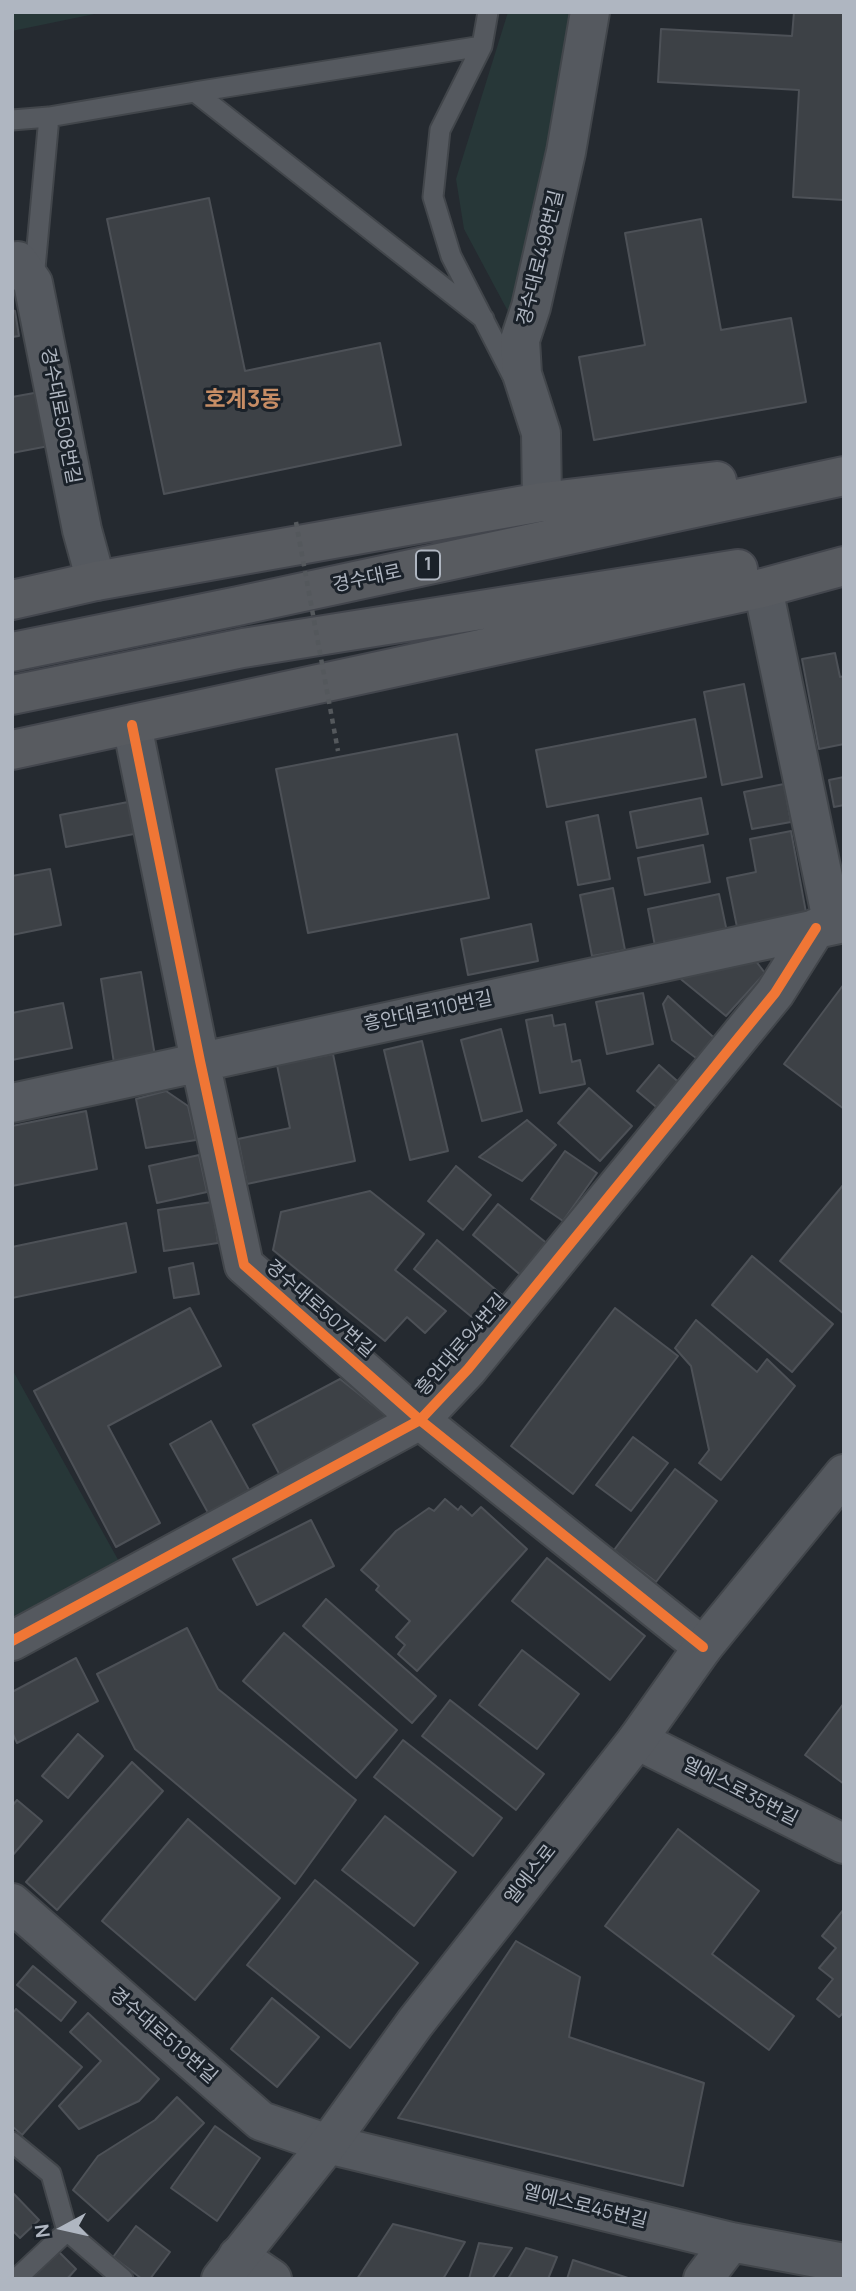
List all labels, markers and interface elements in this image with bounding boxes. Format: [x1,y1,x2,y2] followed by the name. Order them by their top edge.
[513,188,569,328] street label: 경수대로498번길
[36,346,84,486] street label: 경수대로508번길
[205,387,281,415] district label: 호계3동
[416,550,440,580] road number: 1
[330,561,404,597] street label: 경수대로
[361,987,495,1037] street label: 흥안대로110번길
[261,1255,379,1363] street label: 경수대로507번길
[411,1289,513,1401] street label: 흥안대로94번길
[679,1753,801,1831] street label: 엘에스로35번길
[500,1840,562,1910] street label: 엘에스로
[105,1983,221,2089] street label: 경수대로519번길
[521,2181,649,2233] street label: 엘에스로45번길
[28,2193,98,2263] north arrow
[28,2222,56,2239] text: N

